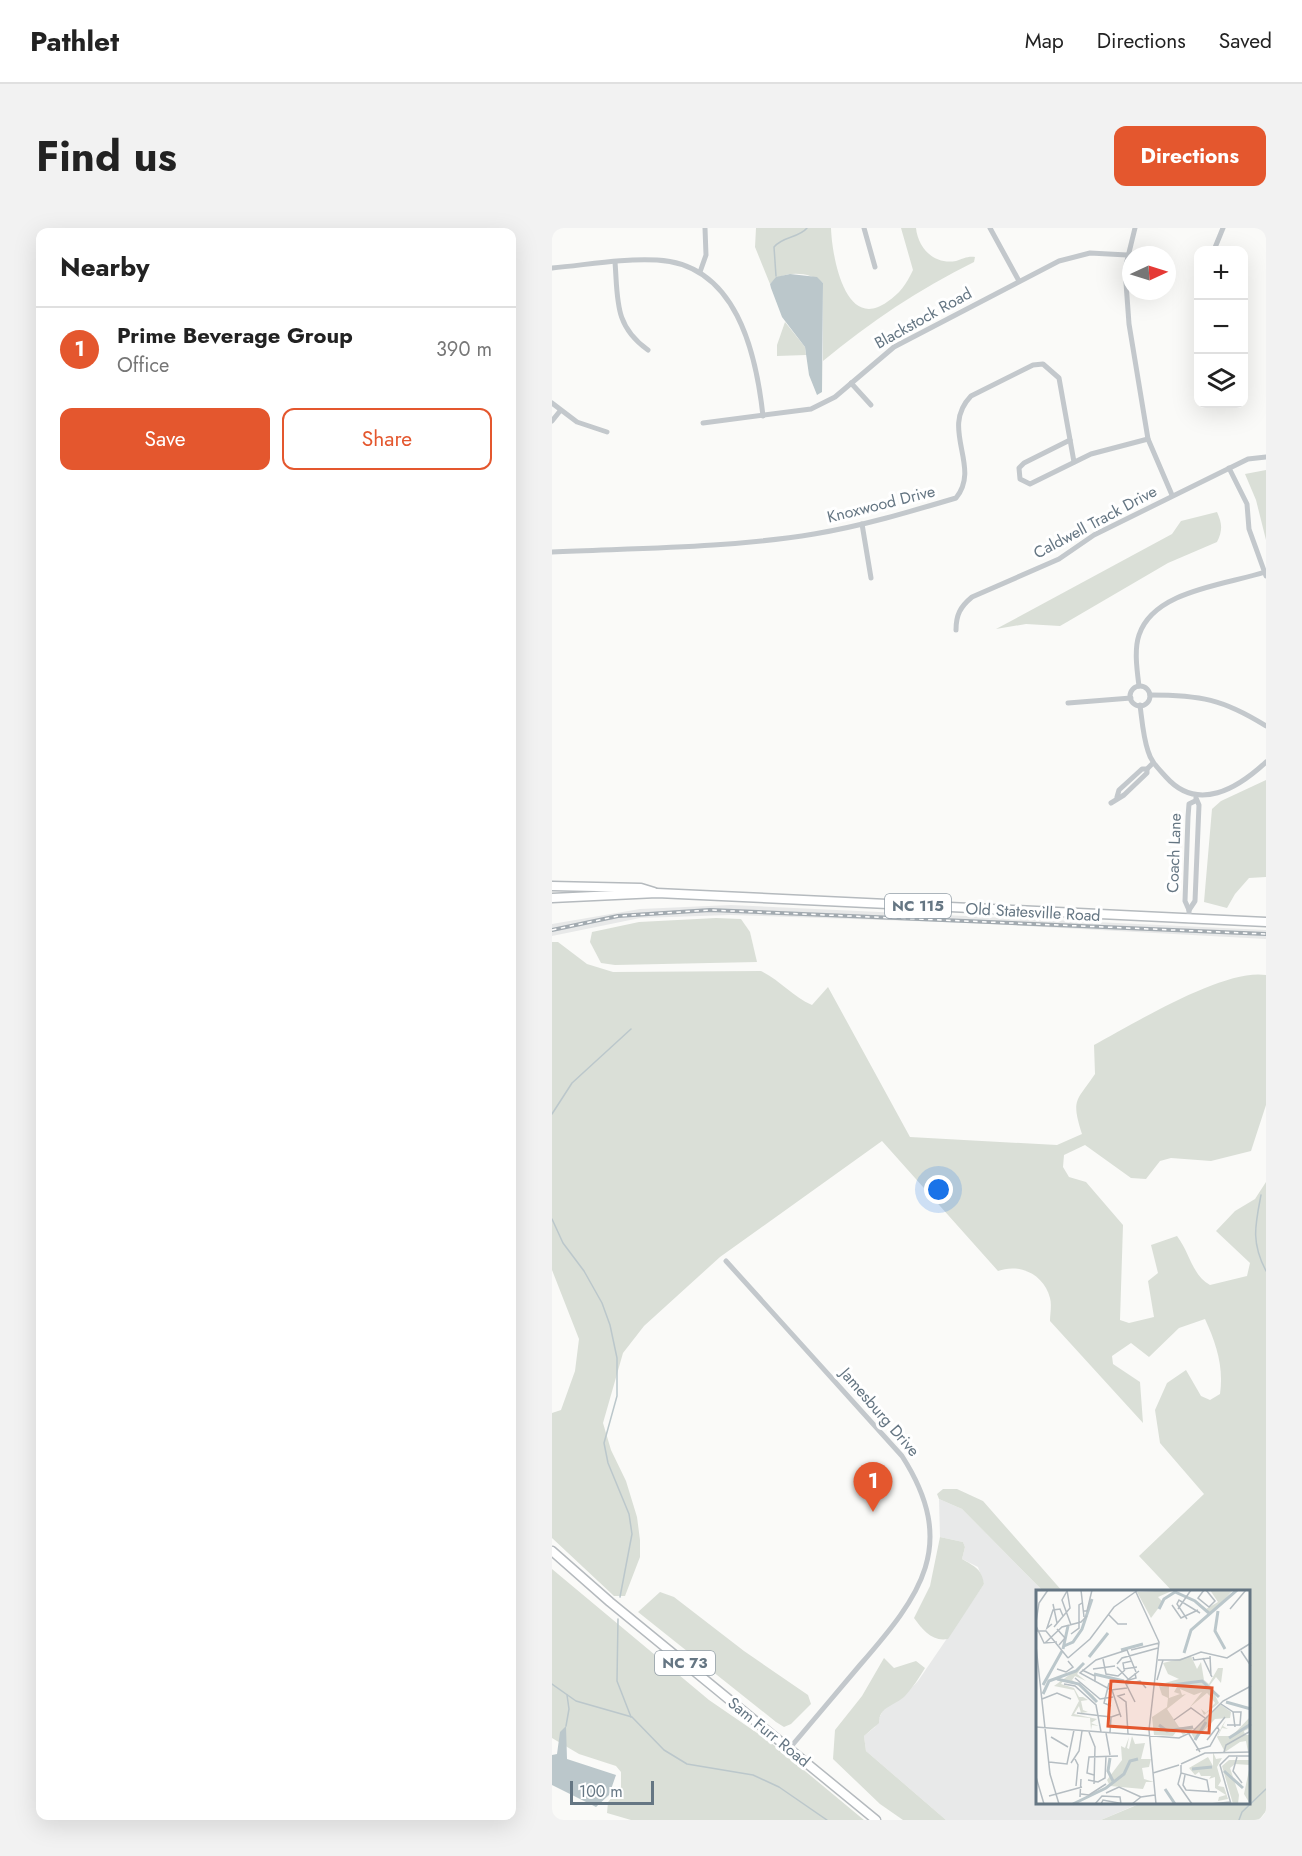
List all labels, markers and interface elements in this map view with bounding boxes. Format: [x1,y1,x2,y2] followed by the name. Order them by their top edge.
[30,21,119,62] text: Pathlet
[1025,26,1064,56] text: Map
[1097,26,1186,56] text: Directions
[1219,26,1272,56] text: Saved
[36,126,177,187] text: Find us
[1114,126,1266,186] button: Directions
[1122,246,1176,300] north arrow
[1194,246,1248,408] map controls
[1194,246,1248,300] button: +
[60,248,149,286] text: Nearby
[870,282,976,354] street label: Blackstock Road
[1194,300,1248,354] button: −
[117,319,353,351] text: Prime Beverage Group
[74,335,85,364] text: 1
[436,335,492,364] text: 390 m
[117,351,169,380] text: Office
[1194,354,1248,408] button: layers
[60,408,270,470] button: Save
[282,408,492,470] button: Share
[825,479,937,529] street label: Knoxwood Drive
[1029,480,1161,564] street label: Caldwell Track Drive
[1161,813,1187,893] street label: Coach Lane
[885,894,951,918] road number: NC 115
[965,897,1101,927] street label: Old Statesville Road
[924,1175,953,1204] your location
[834,1361,925,1461] street label: Jamesburg Drive
[854,1462,892,1512] pin: 1
[1036,1590,1251,1805] inset map
[655,1651,715,1675] road number: NC 73
[723,1692,815,1772] street label: Sam Furr Road
[570,1778,654,1806] scale bar
[579,1780,623,1803] text: 100 m

